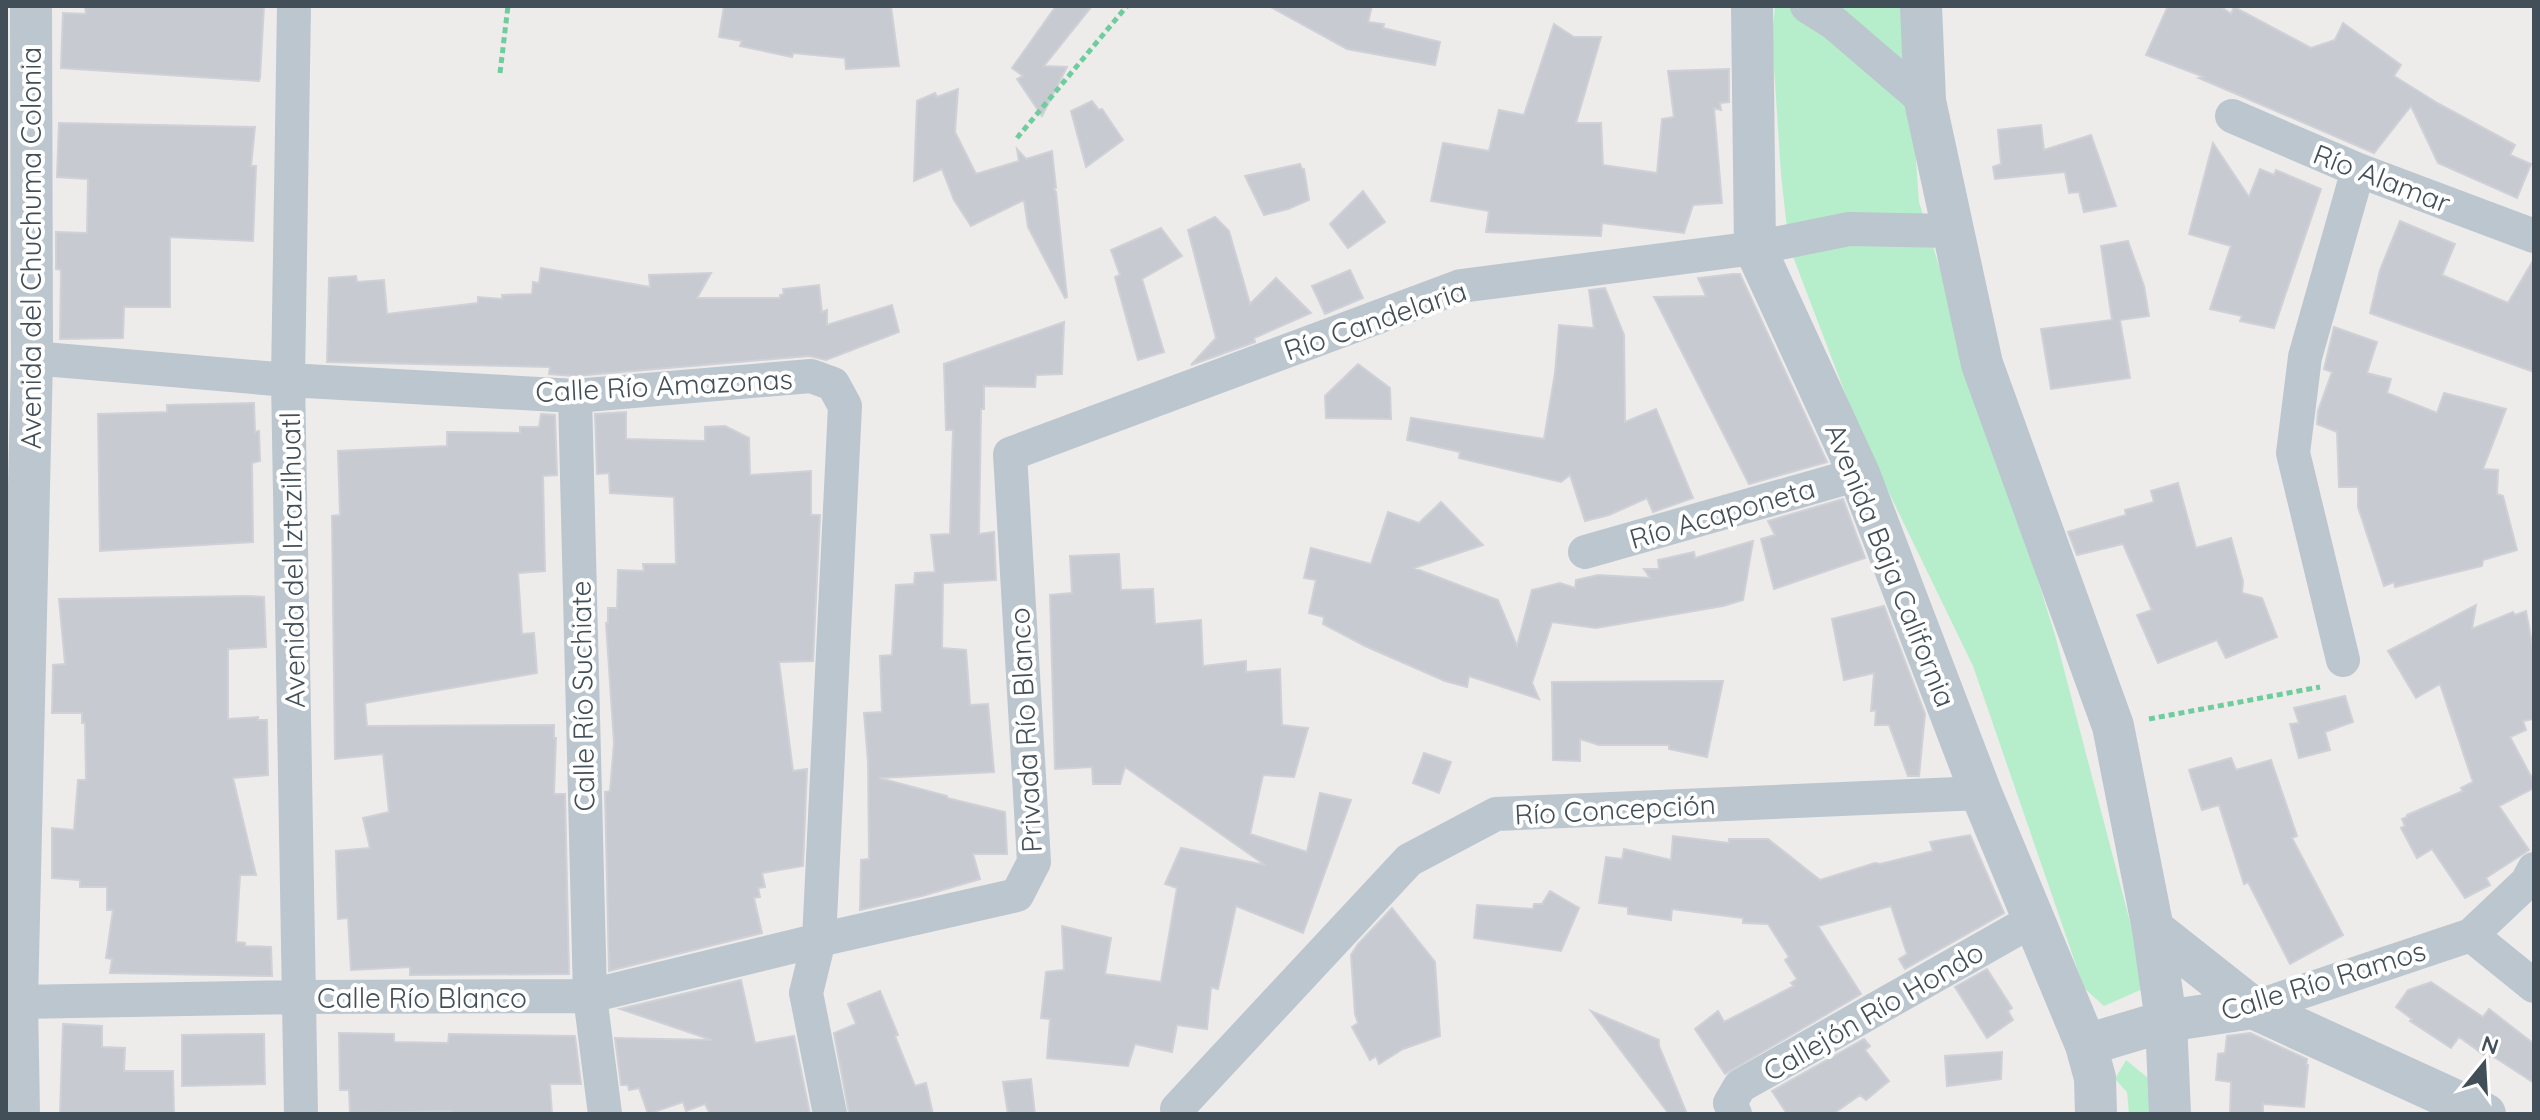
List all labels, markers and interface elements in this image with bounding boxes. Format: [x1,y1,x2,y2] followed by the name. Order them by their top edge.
[13,47,48,449] street label: Avenida del Chuchuma Colonia
[2308,136,2456,220] street label: Río Alamar
[1279,272,1471,368] street label: Río Candelaria
[534,361,794,409] street label: Calle Río Amazonas
[272,412,312,708] street label: Avenida del Iztazilhuatl
[1818,418,1964,712] street label: Avenida Baja California
[1625,470,1819,556] street label: Río Acaponeta
[562,580,602,812] street label: Calle Río Suchiate
[1001,607,1049,853] street label: Privada Río Blanco
[1513,786,1717,832] street label: Río Concepción
[2216,932,2430,1028] street label: Calle Río Ramos
[1757,934,1989,1088] street label: Callejón Río Hondo
[317,980,527,1015] street label: Calle Río Blanco
[2444,1024,2524,1104] north arrow
[2478,1029,2502,1061] text: N

